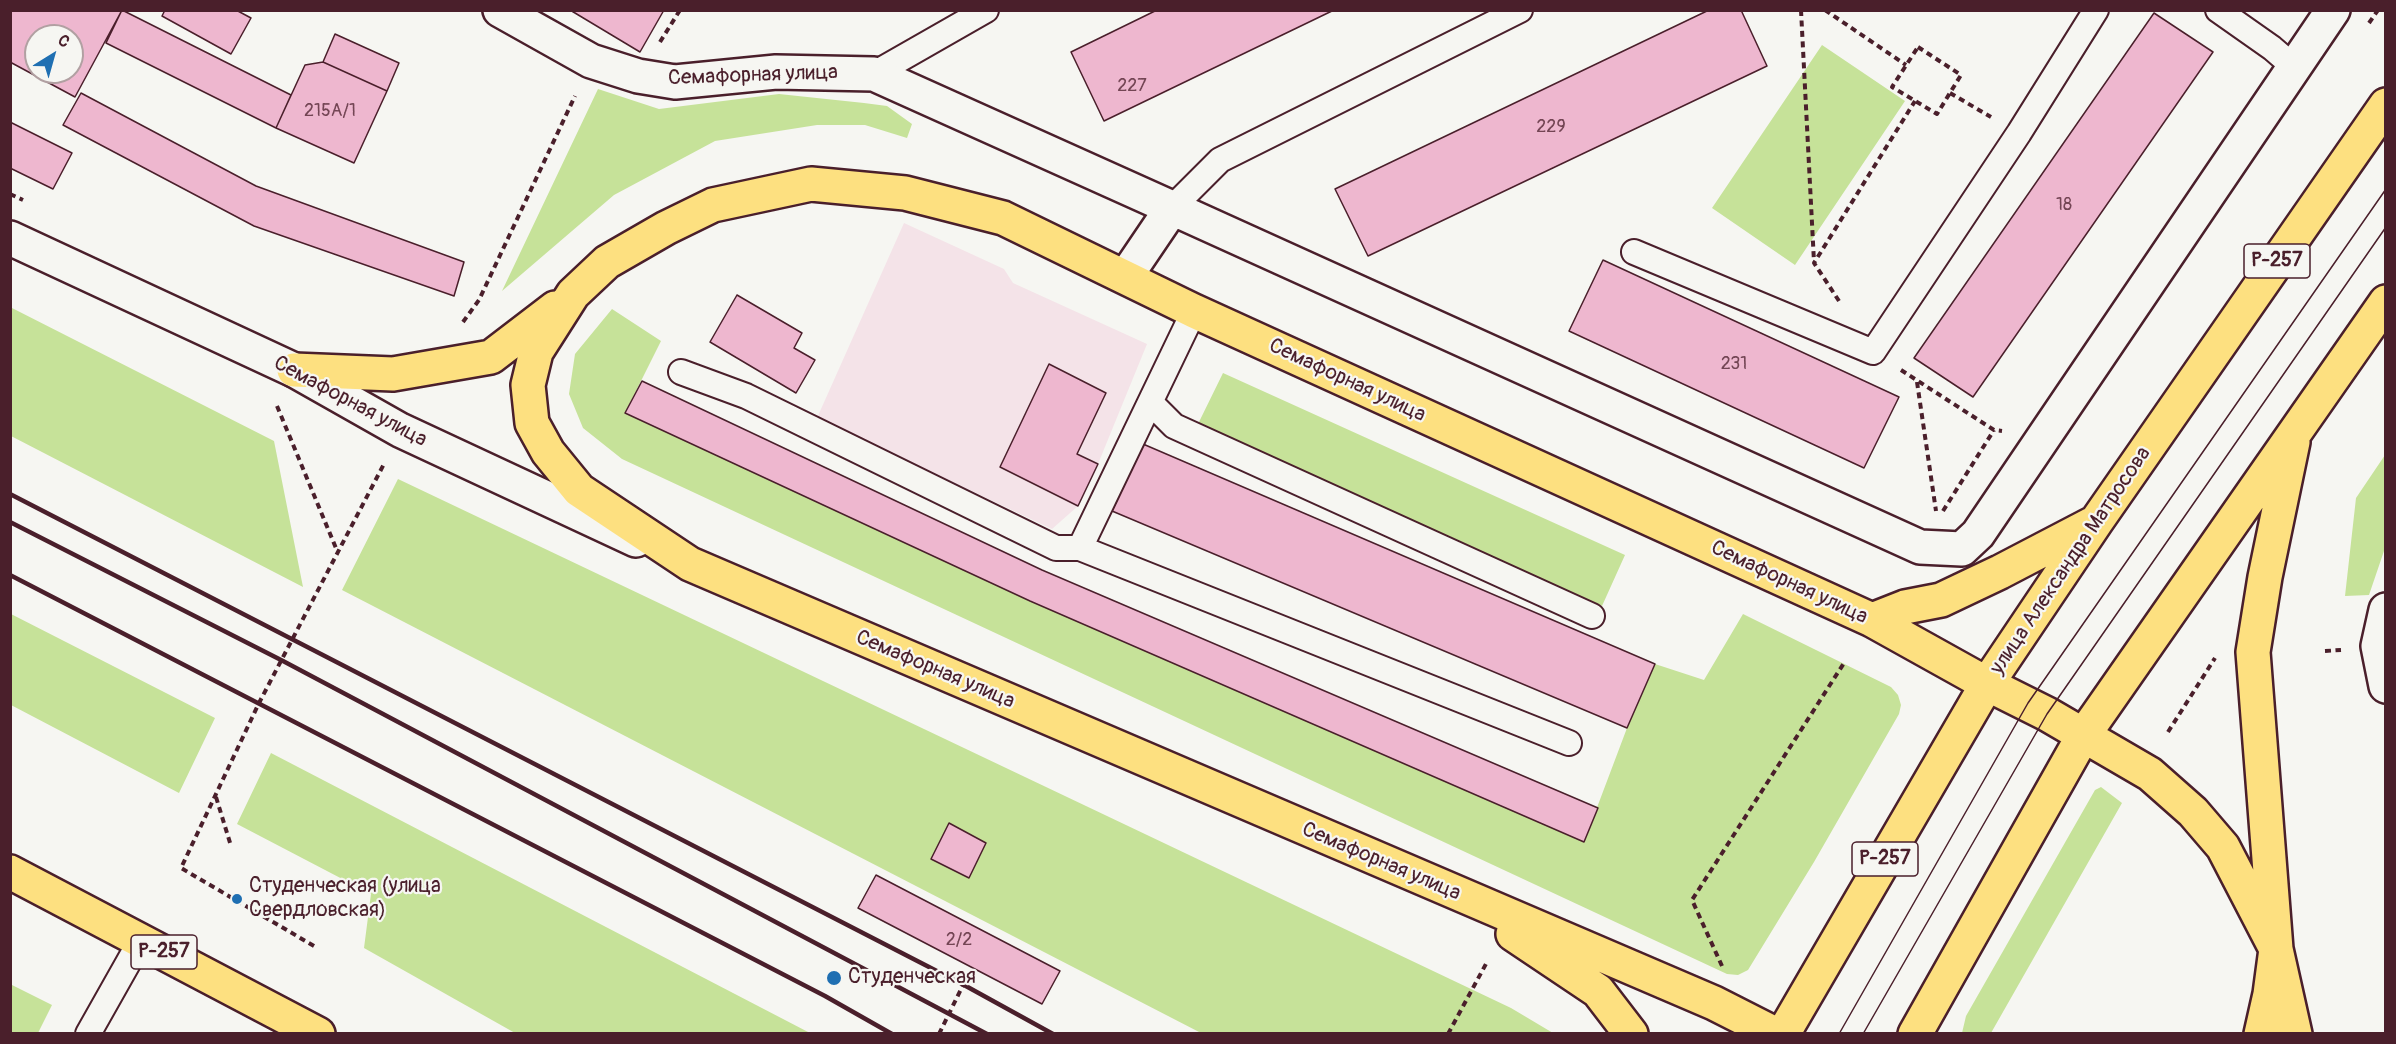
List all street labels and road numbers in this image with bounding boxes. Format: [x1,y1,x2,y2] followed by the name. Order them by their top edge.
[668,60,838,92] street label: Семафорная улица
[2244,244,2310,278] road number: Р-257
[1265,334,1429,428] street label: Семафорная улица
[269,351,431,453] street label: Семафорная улица
[1985,442,2157,680] street label: улица Александра Матросова
[1707,536,1871,630] street label: Семафорная улица
[852,625,1018,715] street label: Семафорная улица
[1298,817,1464,907] street label: Семафорная улица
[1852,842,1918,876] road number: Р-257
[131,935,197,969] road number: Р-257

